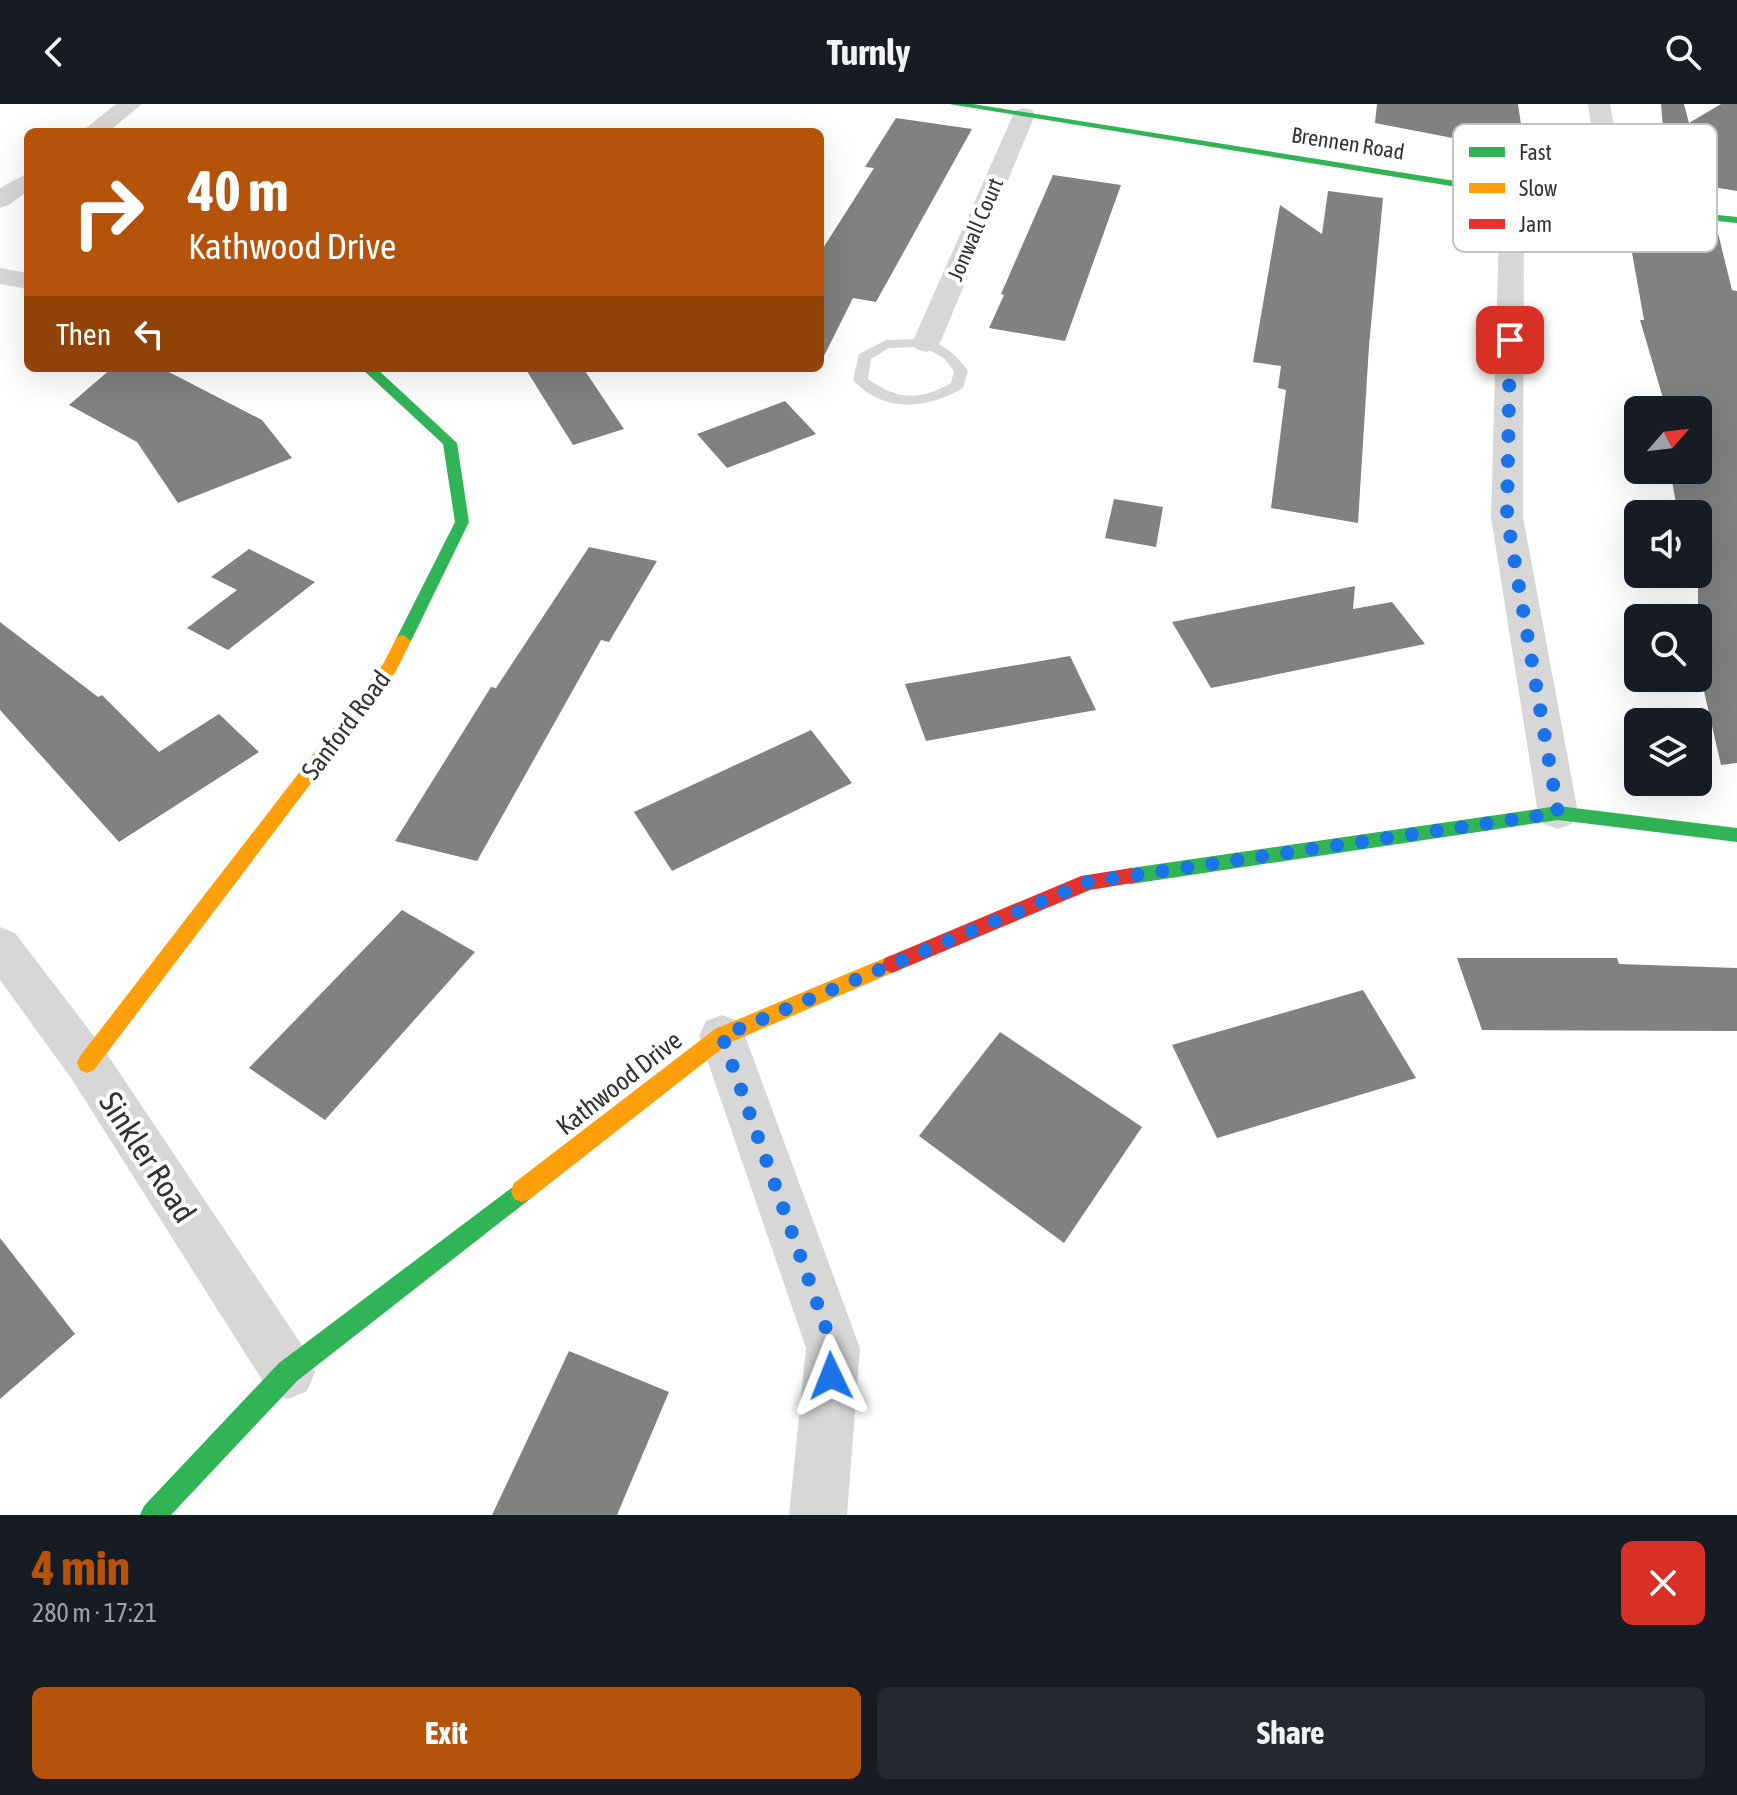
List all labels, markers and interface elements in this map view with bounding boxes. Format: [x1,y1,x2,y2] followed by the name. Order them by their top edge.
[32,30,76,74] icon: back
[1661,30,1705,74] icon: search
[827,31,910,73] text: Turnly
[1290,121,1406,165] street label: Brennen Road
[1453,124,1717,252] legend
[1519,139,1552,165] text: Fast
[188,159,289,223] text: 40 m
[56,160,160,264] icon: right
[942,174,1008,284] street label: Jonwall Court
[1519,175,1557,201] text: Slow
[1519,211,1552,237] text: Jam
[188,225,396,267] text: Kathwood Drive
[1476,306,1544,374] pin
[127,312,171,356] icon: left
[56,317,111,351] text: Then
[1488,318,1532,362] icon: arrive
[1624,396,1712,484] north arrow
[1624,396,1712,796] map controls
[1624,500,1712,588] button: sound
[1624,604,1712,692] button: search
[295,665,397,785] street label: Sanford Road
[1624,708,1712,796] button: layers
[550,1025,688,1141] street label: Kathwood Drive
[92,1085,204,1229] street label: Sinkler Road
[789,1334,873,1418] position arrow
[32,1540,130,1595] text: 4 min
[1621,1541,1705,1625] button: close
[32,1598,157,1628] text: 280 m · 17:21
[32,1687,861,1779] button: Exit
[877,1687,1705,1779] button: Share

